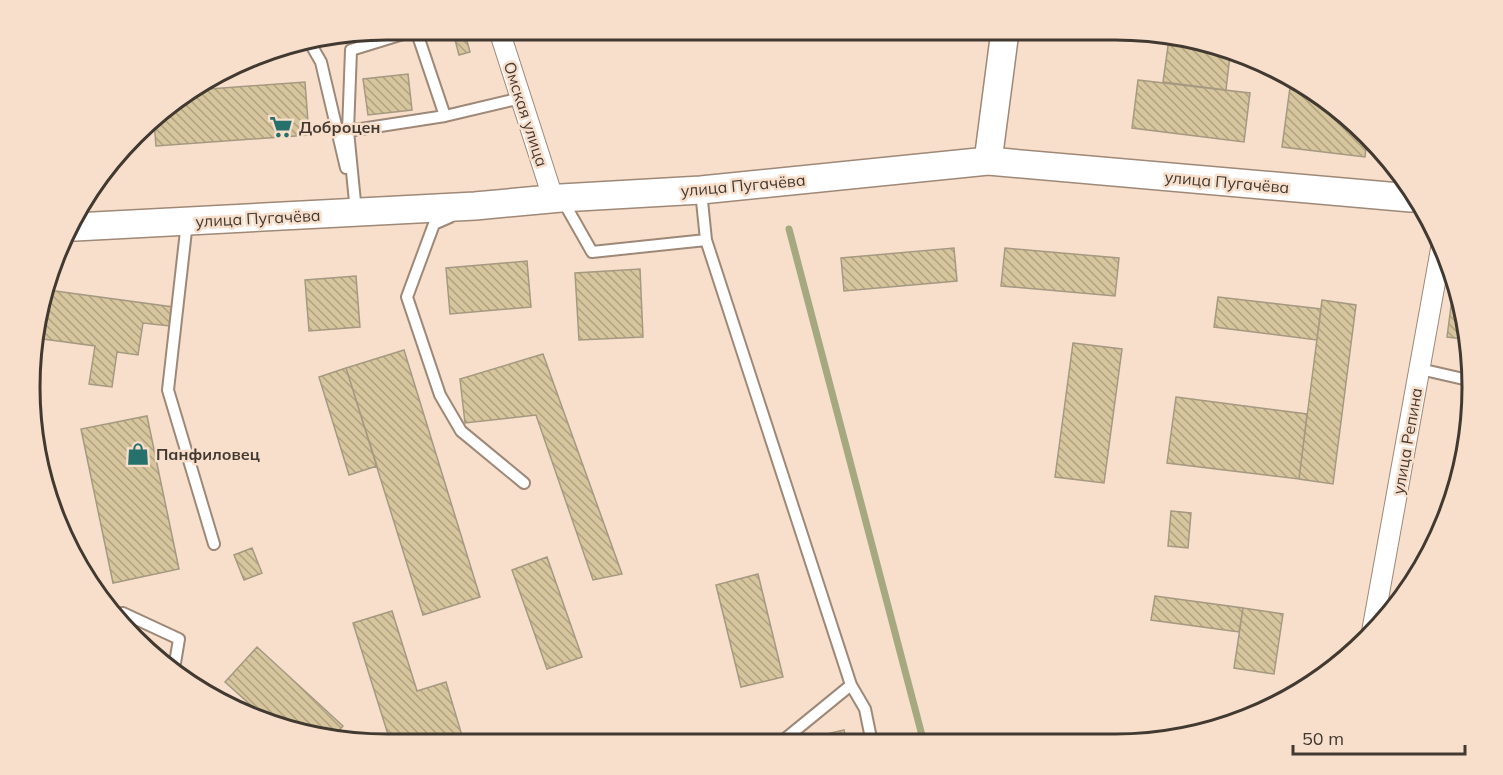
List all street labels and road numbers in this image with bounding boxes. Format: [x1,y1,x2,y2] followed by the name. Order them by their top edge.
[500,59,552,169] street label: Омская улица
[1164,167,1290,197] street label: улица Пугачёва
[680,170,806,200] street label: улица Пугачёва
[195,205,321,231] street label: улица Пугачёва
[1388,386,1426,496] street label: улица Репина

